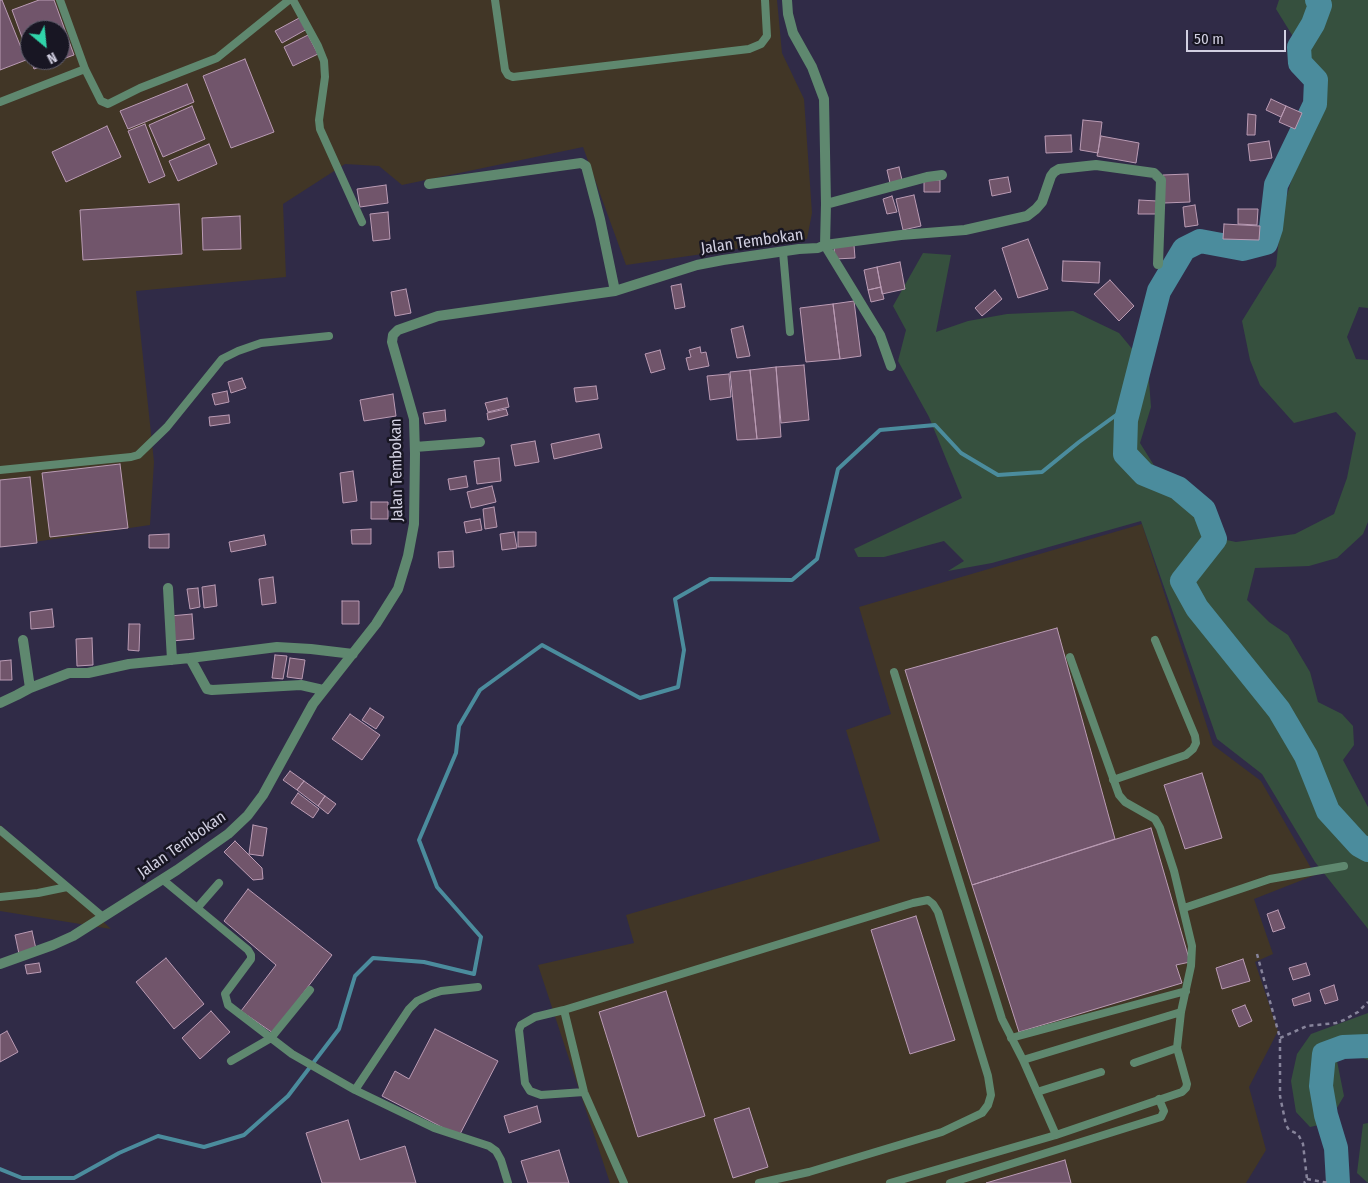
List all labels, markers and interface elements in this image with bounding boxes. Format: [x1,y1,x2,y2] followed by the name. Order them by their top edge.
[20,20,70,70] north arrow
[1188,20,1288,52] scale bar
[1194,30,1224,48] text: 50 m
[44,48,60,67] text: N
[699,225,805,259] street label: Jalan Tembokan
[386,418,408,522] street label: Jalan Tembokan
[134,807,230,883] street label: Jalan Tembokan

